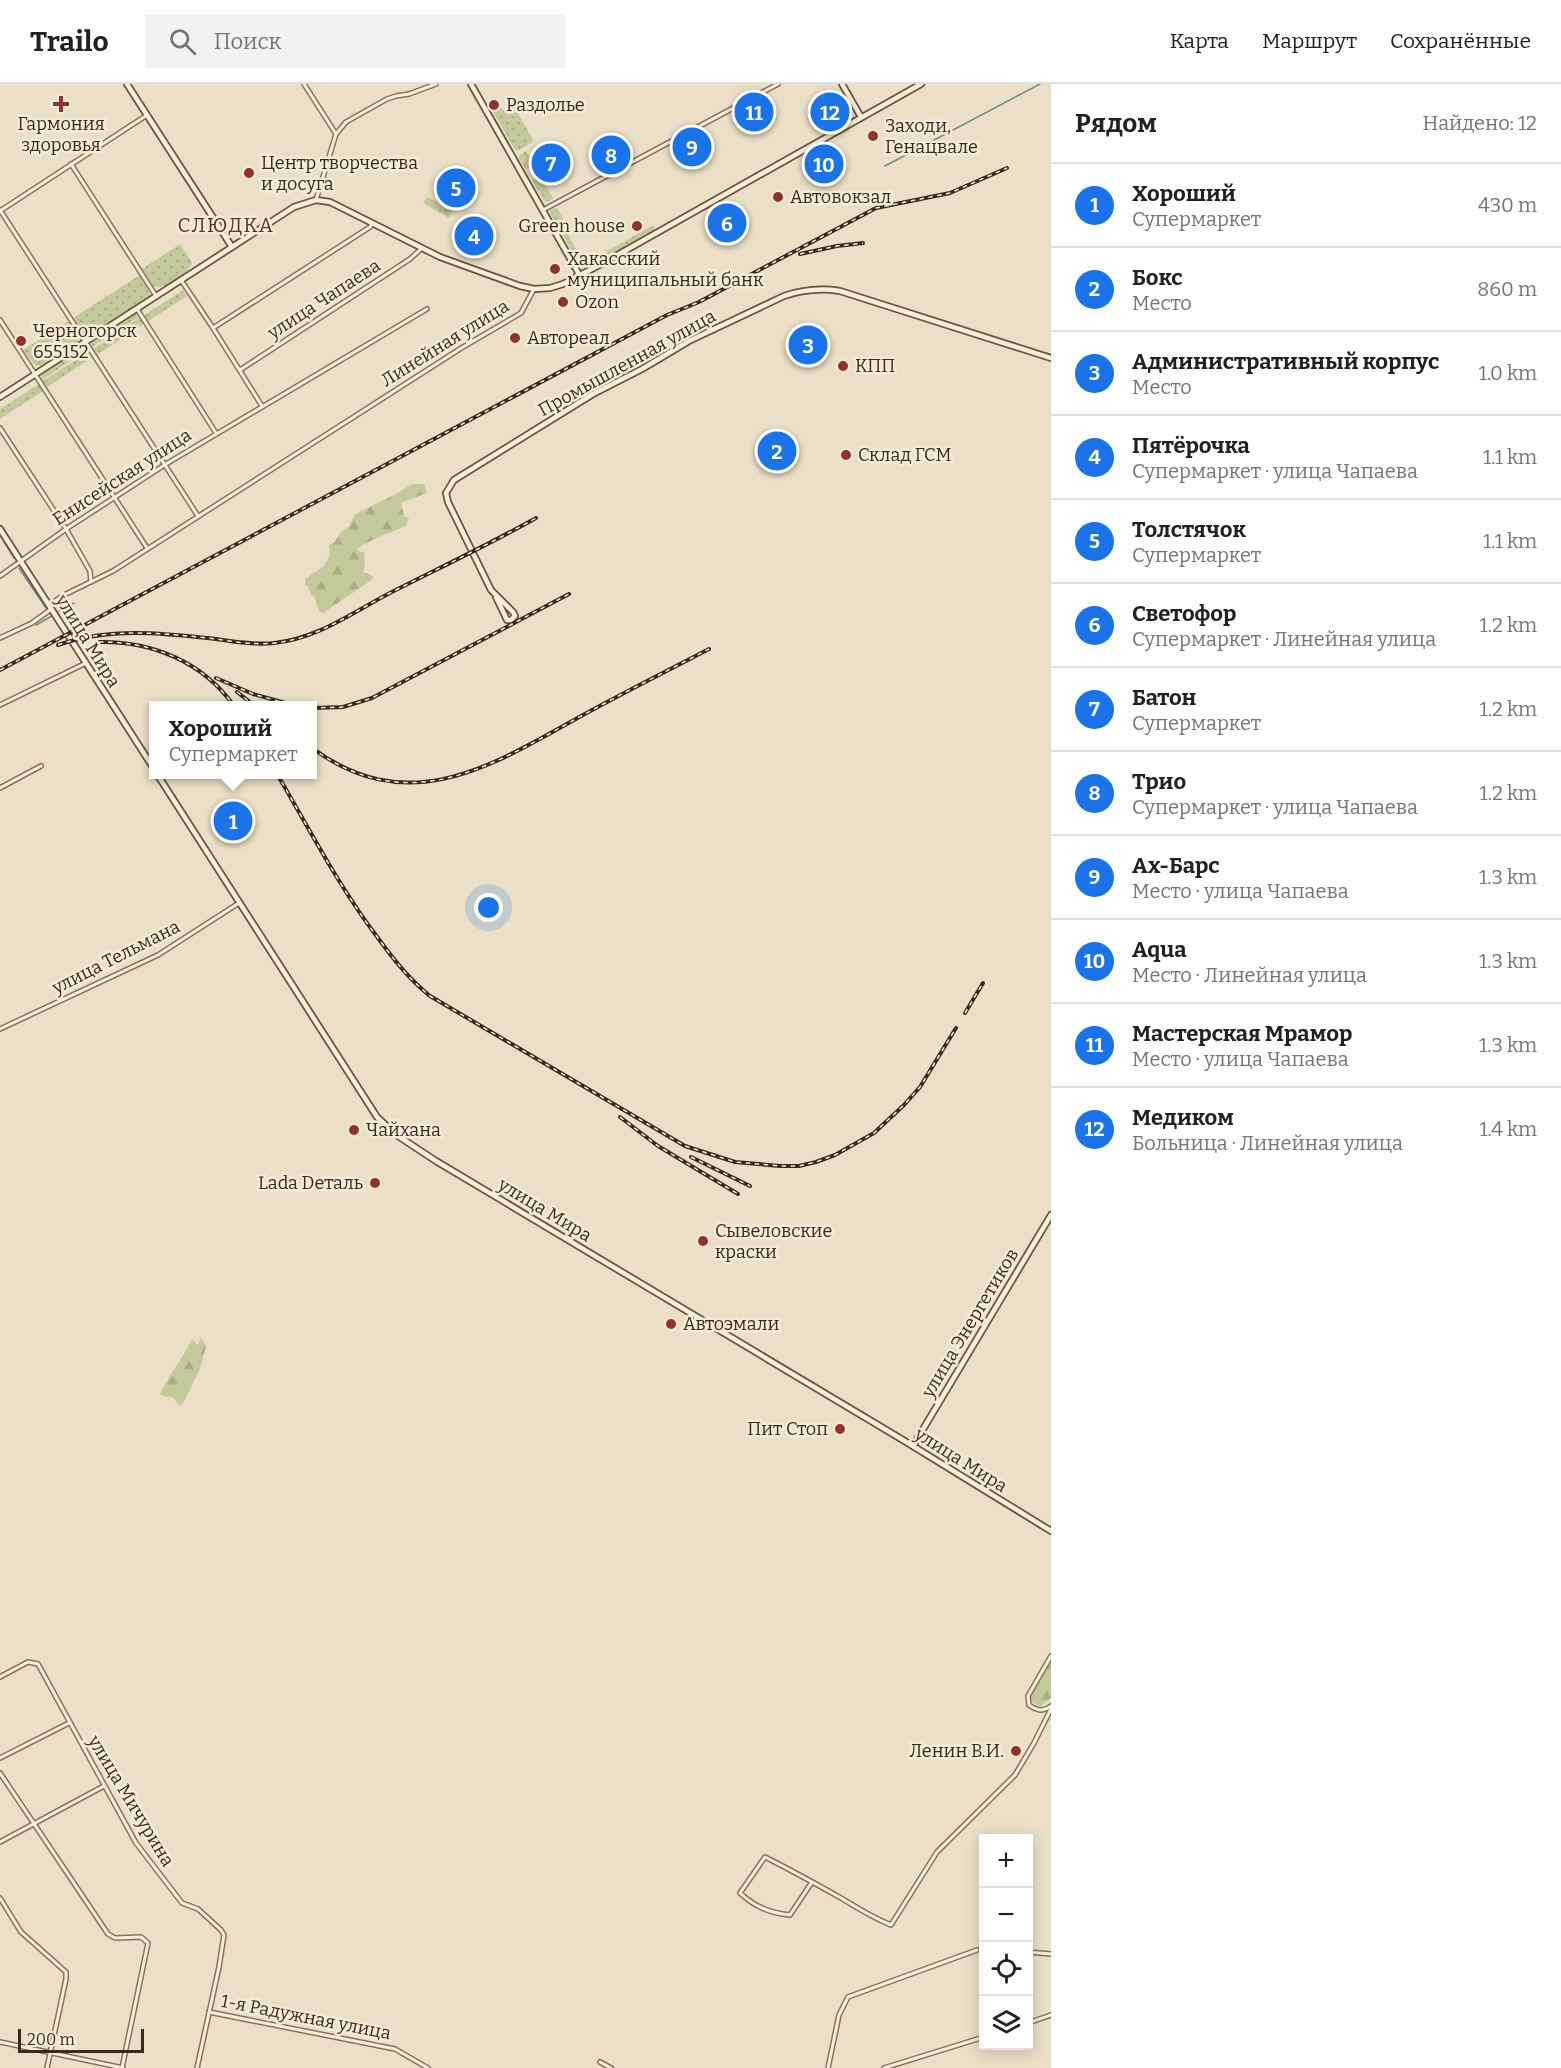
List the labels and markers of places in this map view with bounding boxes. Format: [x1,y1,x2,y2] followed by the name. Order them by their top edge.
[734,90,774,135] pin: 11
[810,90,850,135] pin: 12
[506,94,585,116] place label: Раздолье
[54,97,68,111] marker: Гармония здоровья
[487,98,501,112] marker: Раздолье
[17,113,105,156] place label: Гармония здоровья
[885,115,978,158] place label: Заходи, Генацвале
[672,124,712,170] pin: 9
[866,129,880,143] marker: Заходи, Генацвале
[592,132,630,178] pin: 8
[532,140,570,185] pin: 7
[804,142,844,187] pin: 10
[261,152,418,195] place label: Центр творчества и досуга
[242,166,256,180] marker: Центр творчества и досуга
[436,166,476,210] pin: 5
[790,186,892,208] place label: Автовокзал
[771,190,785,204] marker: Автовокзал
[708,200,746,246] pin: 6
[454,214,494,258] pin: 4
[518,215,625,237] place label: Green house
[630,219,644,233] marker: Green house
[567,248,764,291] place label: Хакасский муниципальный банк
[548,262,562,276] marker: Хакасский муниципальный банк
[575,291,619,313] place label: Ozon
[556,295,570,309] marker: Ozon
[33,320,137,363] place label: Черногорск 655152
[788,322,828,368] pin: 3
[527,327,610,349] place label: Автореал
[508,331,522,345] marker: Автореал
[14,334,28,348] marker: Черногорск 655152
[855,355,895,377] place label: КПП
[836,359,850,373] marker: КПП
[758,428,796,473] pin: 2
[858,444,952,466] place label: Склад ГСМ
[839,448,853,462] marker: Склад ГСМ
[214,798,252,844] pin: 1
[366,1119,441,1141] place label: Чайхана
[347,1123,361,1137] marker: Чайхана
[258,1172,363,1194] place label: Lada Dеталь
[368,1176,382,1190] marker: Lada Dеталь
[715,1220,832,1263] place label: Сывеловские краски
[696,1234,710,1248] marker: Сывеловские краски
[683,1313,780,1335] place label: Автоэмали
[664,1317,678,1331] marker: Автоэмали
[747,1418,828,1440] place label: Пит Стоп
[833,1422,847,1436] marker: Пит Стоп
[909,1740,1004,1762] place label: Ленин В.И.
[1009,1744,1023,1758] marker: Ленин В.И.

